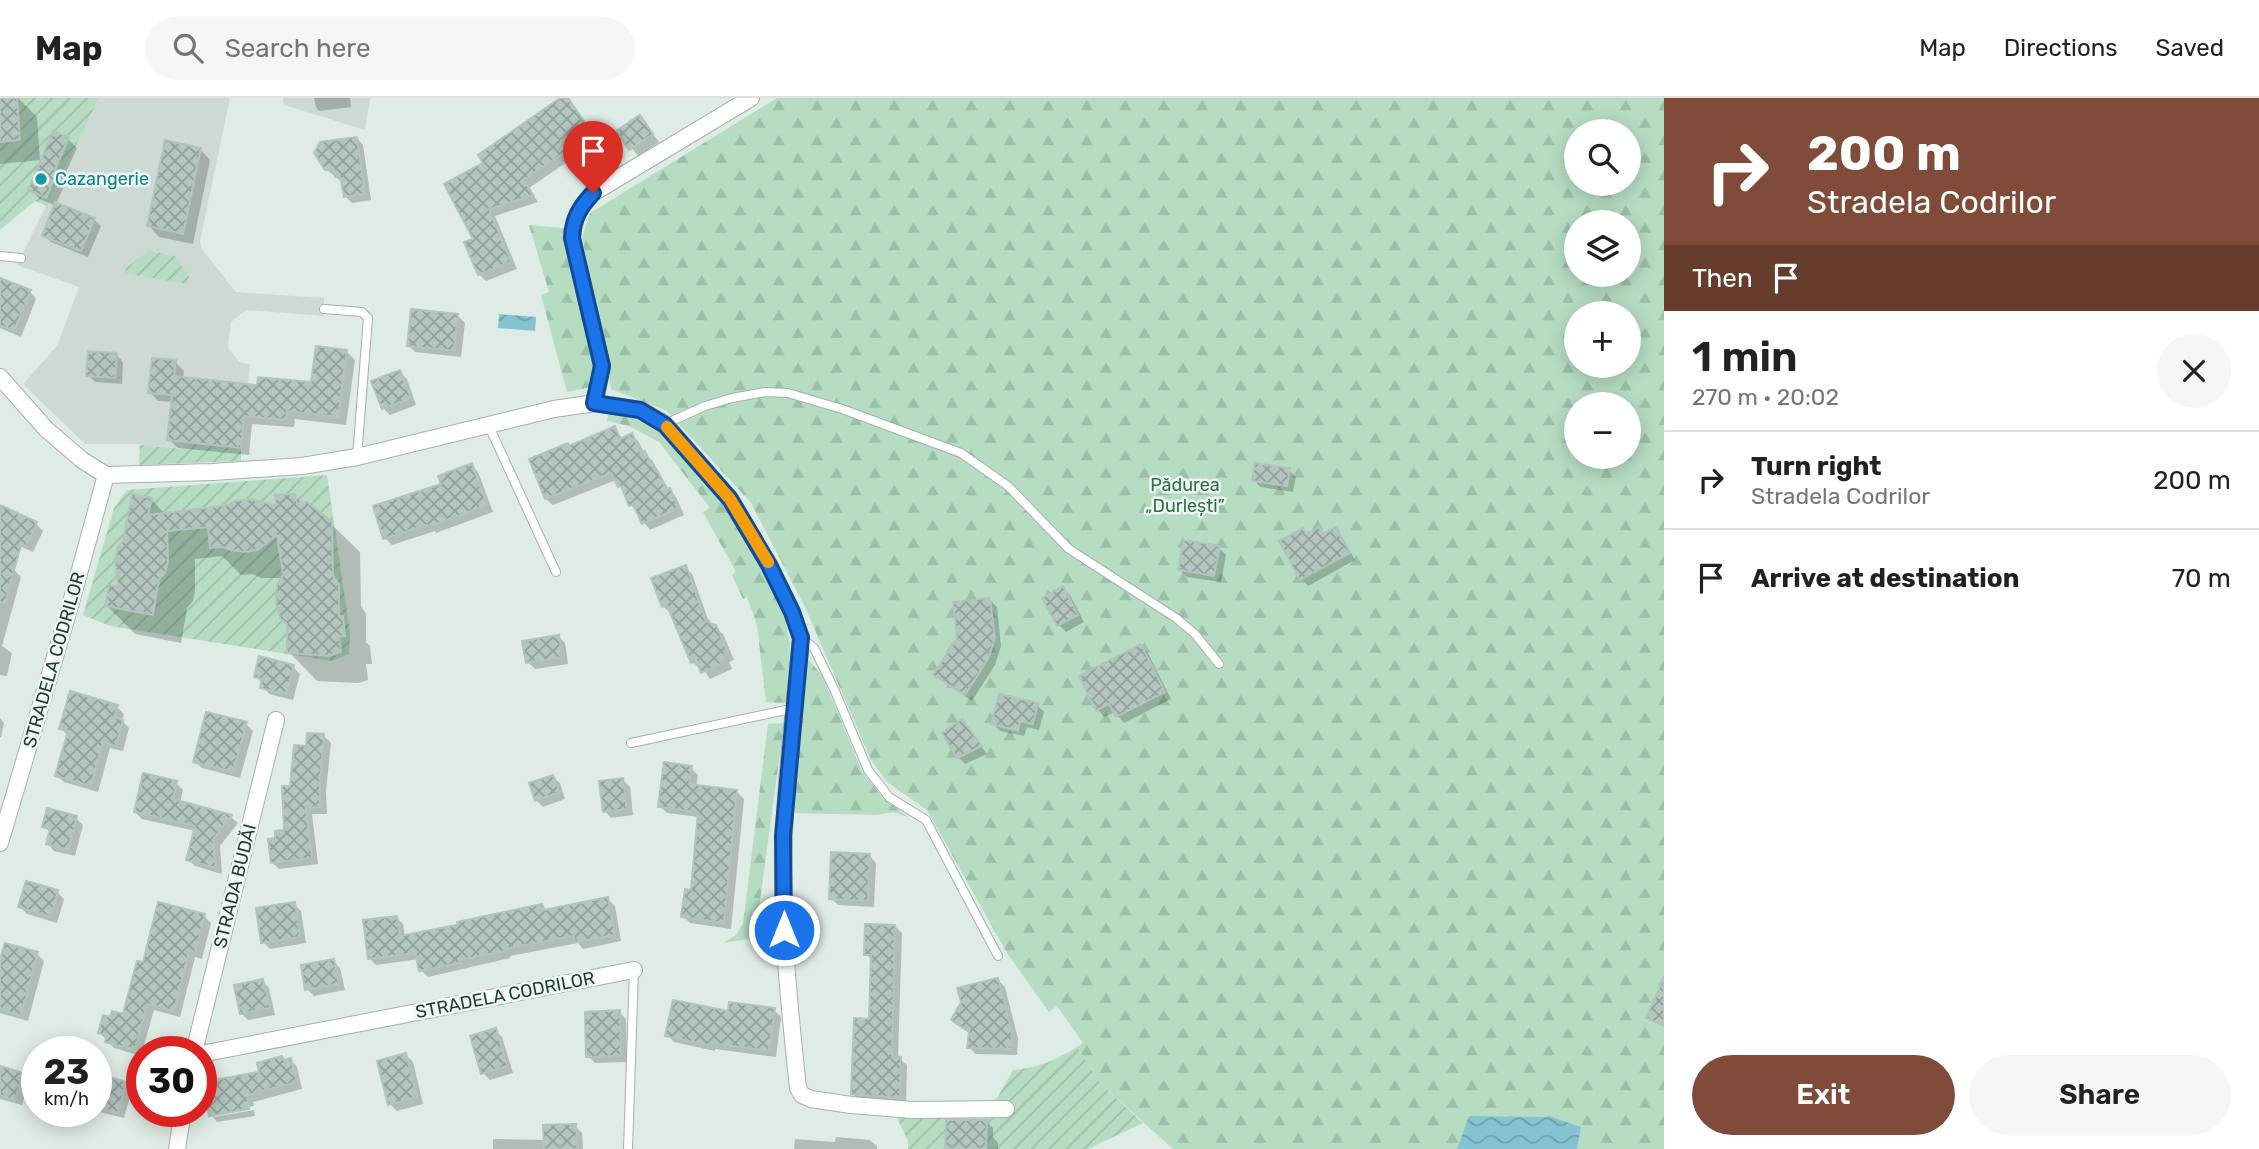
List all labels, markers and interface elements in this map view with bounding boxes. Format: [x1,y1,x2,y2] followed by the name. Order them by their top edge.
[145,17,635,80] search box
[35,29,103,68] text: Map
[169,29,207,67] icon: search
[225,33,370,64] text: Search here
[1919,34,1966,62] text: Map
[2004,34,2117,62] text: Directions
[2155,34,2224,62] text: Saved
[1564,119,1641,469] map controls
[1564,119,1641,196] button: search
[563,121,623,193] pin
[1807,124,1961,182] text: 200 m
[1692,126,1783,217] icon: right
[574,132,612,170] icon: arrive
[55,168,149,190] place label: Cazangerie
[33,171,49,187] marker: Cazangerie
[1807,183,2056,221] text: Stradela Codrilor
[1564,210,1641,287] button: layers
[1767,259,1805,297] icon: arrive
[1692,263,1753,294] text: Then
[1564,301,1641,378] button: +
[1692,332,1798,382] text: 1 min
[2157,334,2231,408] button: close
[1692,383,1839,411] text: 270 m · 20:02
[1564,392,1641,469] button: −
[1751,451,1881,482] text: Turn right
[1692,461,1730,499] icon: right
[2153,465,2231,496] text: 200 m
[1145,474,1225,517] park label: Pădurea „Durlești”
[1751,482,1930,510] text: Stradela Codrilor
[1692,559,1730,597] icon: arrive
[1751,563,2019,594] text: Arrive at destination
[2172,563,2231,594] text: 70 m
[18,569,90,750] street label: STRADELA CODRILOR
[209,822,261,950] street label: STRADA BUDĂI
[747,893,821,967] position arrow
[414,967,597,1023] street label: STRADELA CODRILOR
[126,1036,217,1127] speed limit sign: 30
[44,1051,89,1093] text: 23
[1692,1055,1955,1135] button: Exit
[1969,1055,2231,1135] button: Share
[44,1088,89,1110] text: km/h

